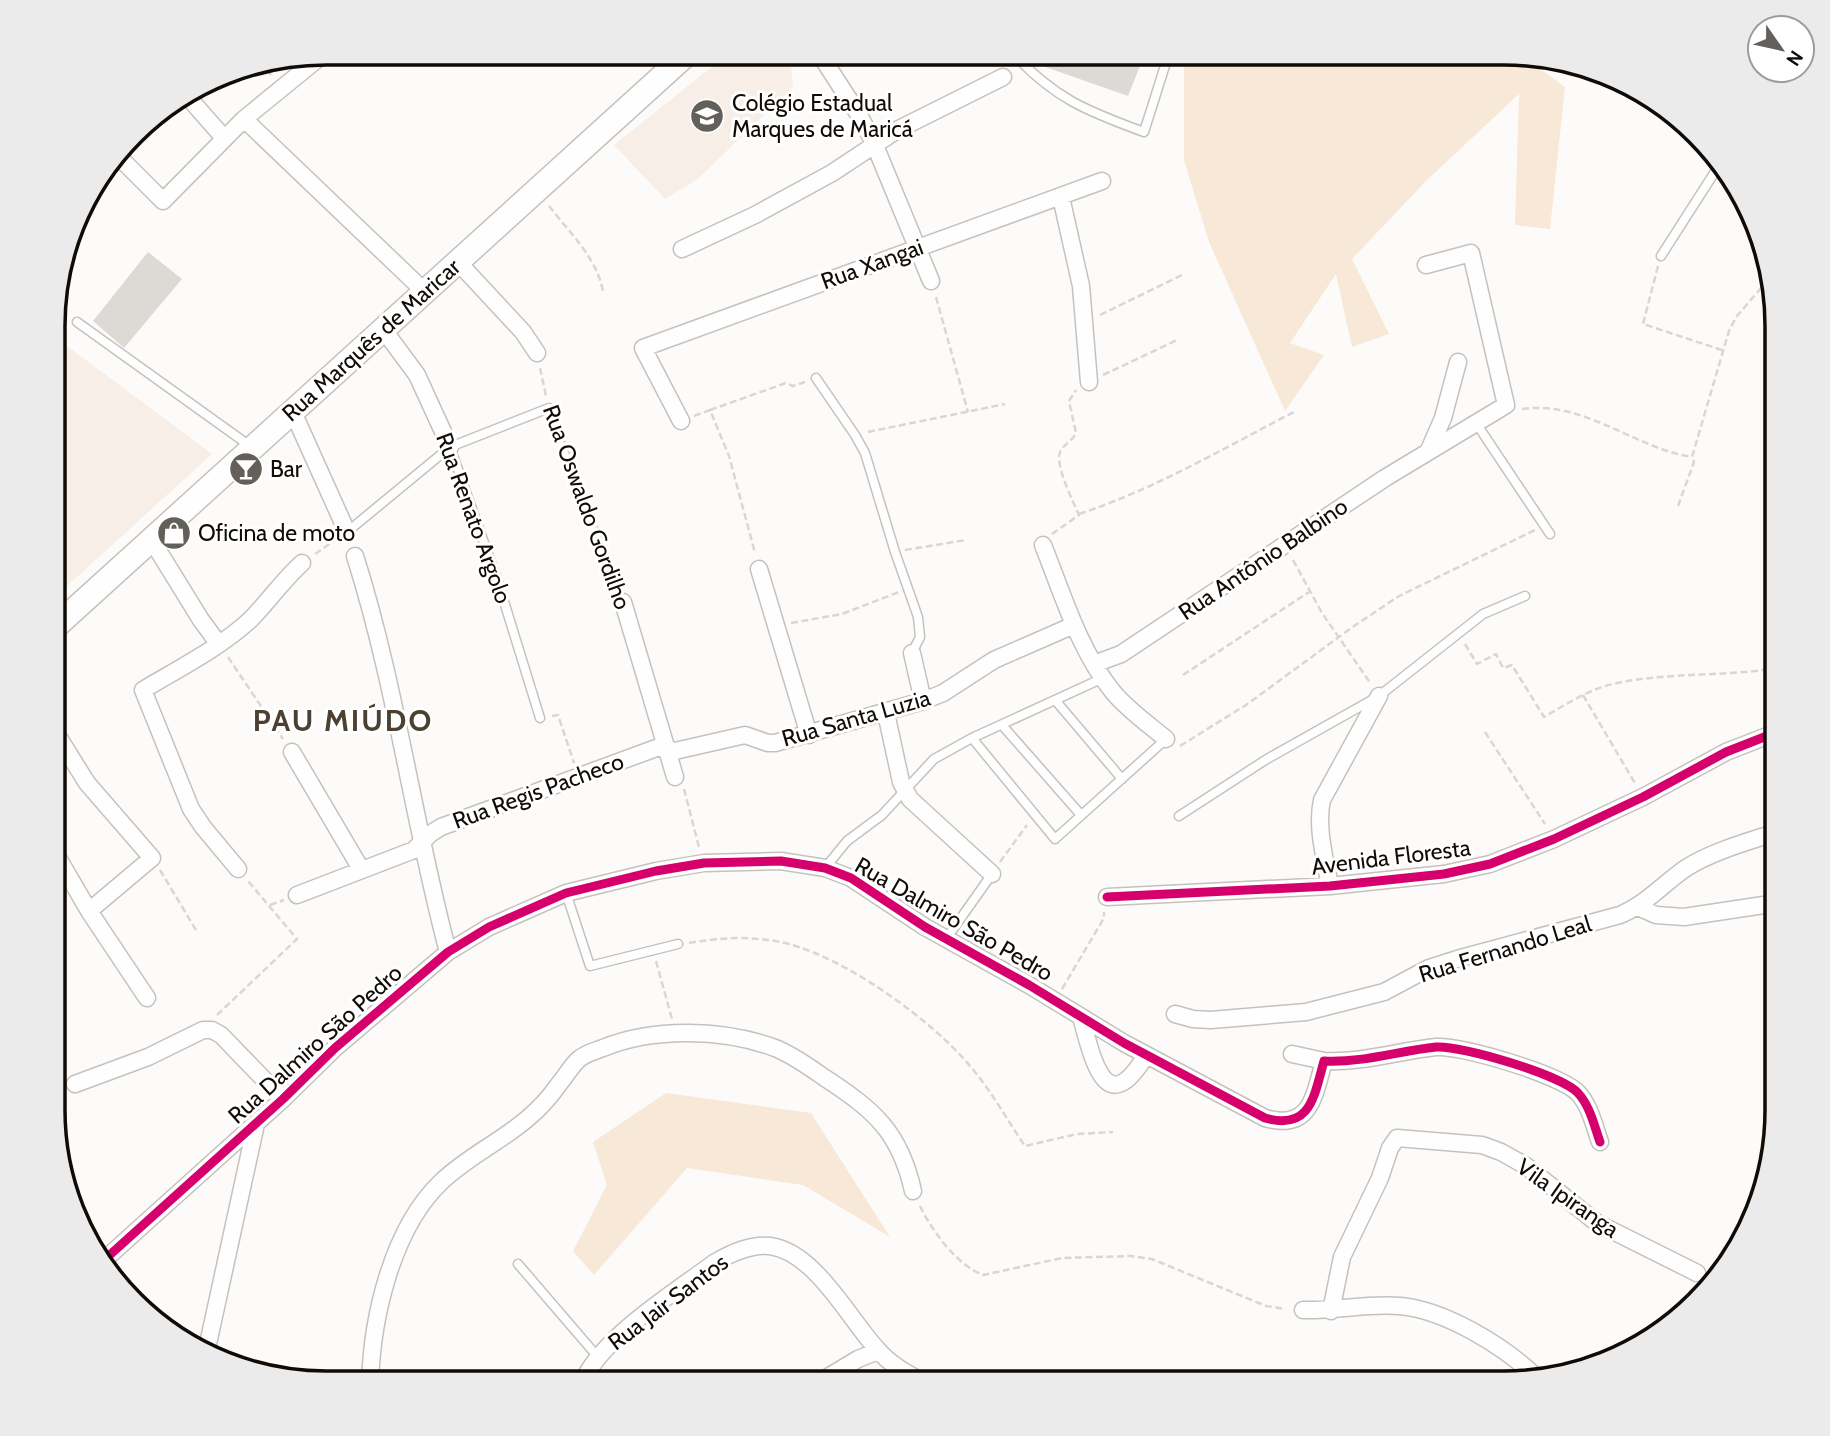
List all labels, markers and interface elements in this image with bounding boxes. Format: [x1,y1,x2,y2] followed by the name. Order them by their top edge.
[1746,14,1816,84] north arrow
[1781,46,1808,70] text: N
[732,89,913,143] place label: Colégio Estadual Marques de Maricá
[688,97,726,135] school or university icon: Colégio Estadual Marques de Maricá
[817,233,927,295] street label: Rua Xangai
[276,252,466,427] street label: Rua Marquês de Maricar
[537,401,637,613] street label: Rua Oswaldo Gordilho
[430,429,518,607] street label: Rua Renato Argolo
[227,450,265,488] bar icon: Bar
[270,455,303,483] place label: Bar
[1173,492,1353,626] street label: Rua Antônio Balbino
[155,514,193,552] shop icon: Oficina de moto
[198,519,355,547] place label: Oficina de moto
[779,683,933,753] street label: Rua Santa Luzia
[253,702,433,739] district label: PAU MIÚDO
[449,747,627,835] street label: Rua Regis Pacheco
[1310,833,1472,881] street label: Avenida Floresta
[850,851,1058,987] street label: Rua Dalmiro São Pedro
[1415,909,1595,989] street label: Rua Fernando Leal
[222,959,408,1129] street label: Rua Dalmiro São Pedro
[1511,1153,1625,1243] street label: Vila Ipiranga
[603,1248,733,1356] street label: Rua Jair Santos

